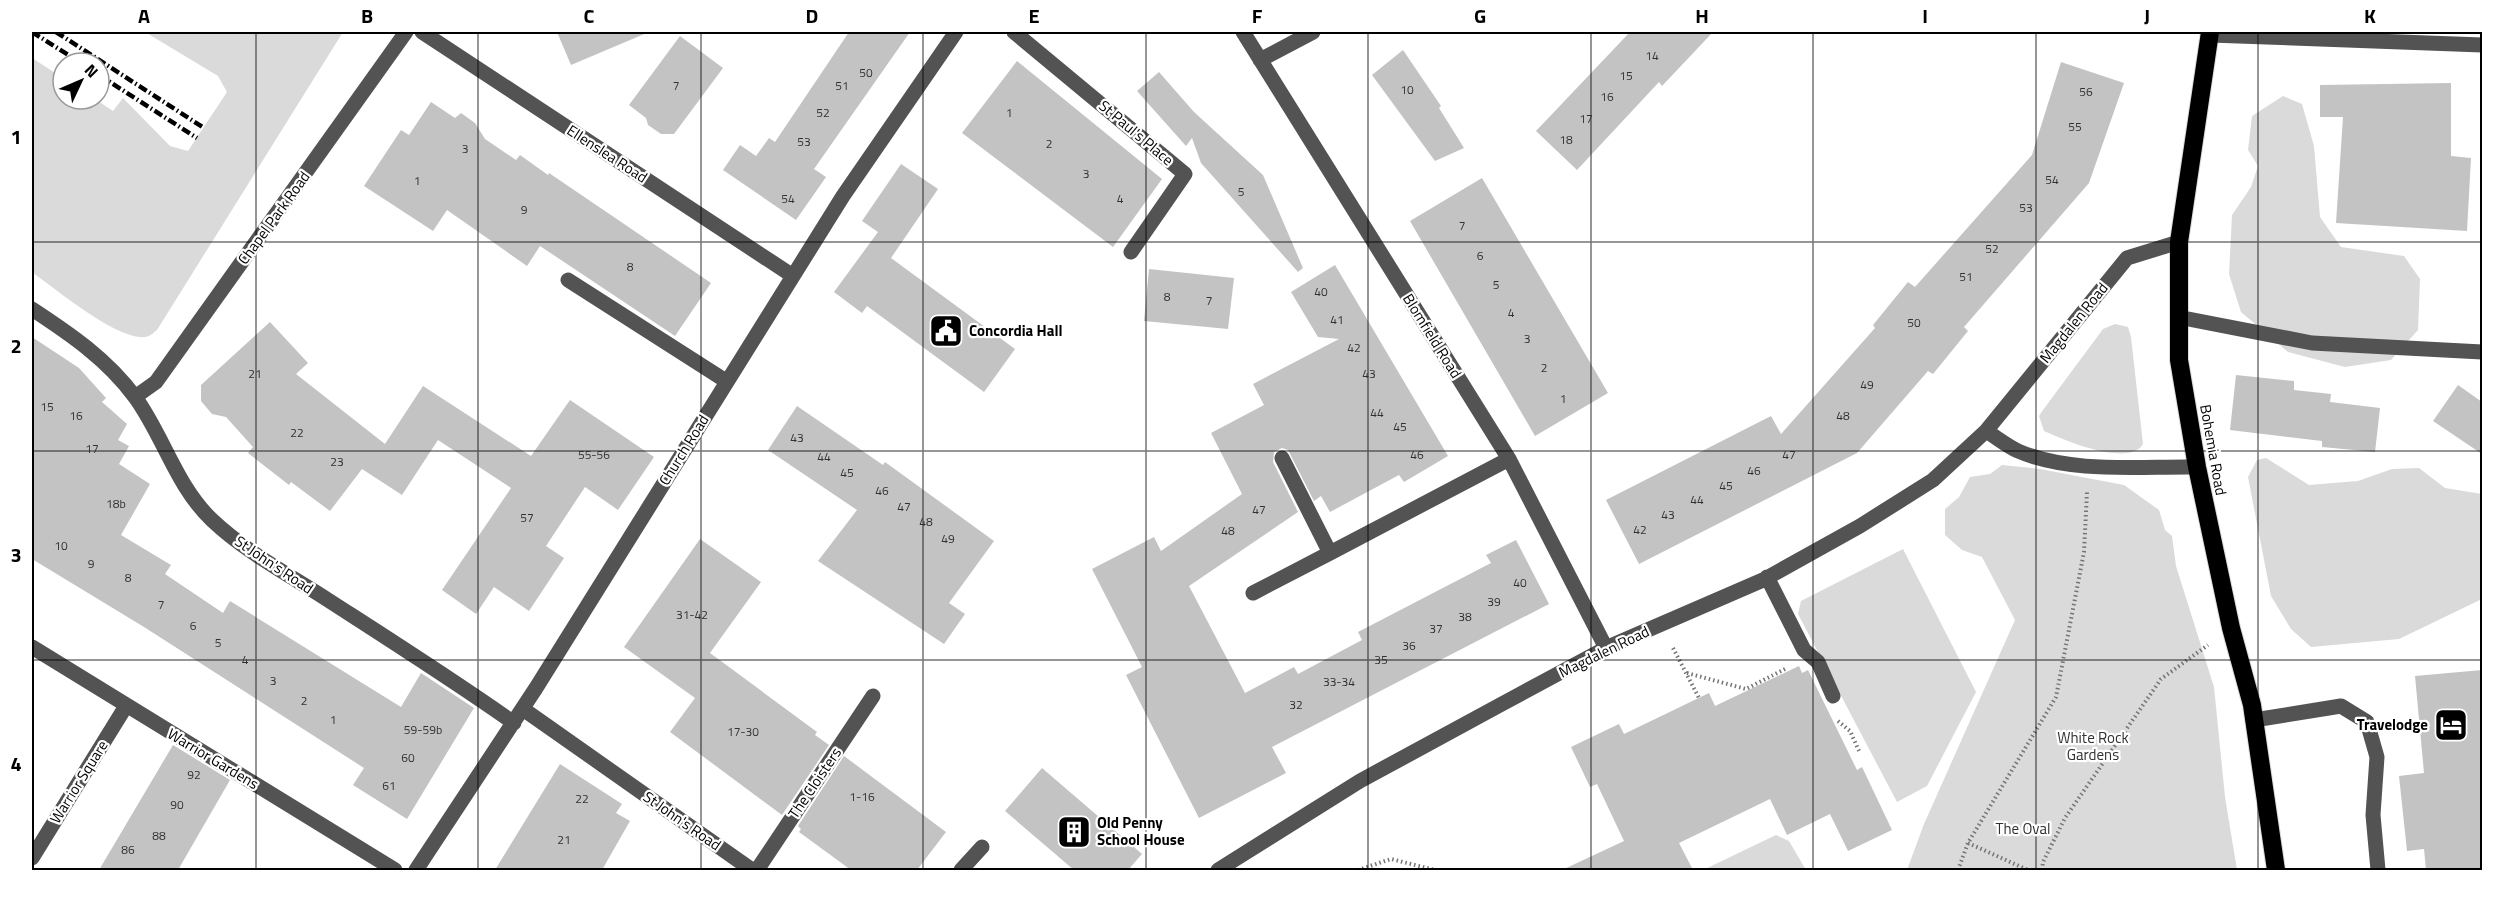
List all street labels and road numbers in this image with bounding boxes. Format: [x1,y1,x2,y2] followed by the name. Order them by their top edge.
[1094,94,1179,171] street label: St Paul's Place
[562,119,652,188] street label: Ellenslea Road
[232,166,315,269] street label: Chapel Park Road
[2034,277,2113,368] street label: Magdalen Road
[1397,289,1468,383] street label: Blomfield Road
[2194,403,2233,497] street label: Bohemia Road
[653,410,714,490] street label: Church Road
[230,530,318,599] street label: St John's Road
[1555,620,1653,683] street label: Magdalen Road
[163,722,263,795] street label: Warrior Gardens
[44,735,113,828] street label: Warrior Square
[782,742,847,823] street label: The Cloisters
[639,785,726,856] street label: St John's Road

